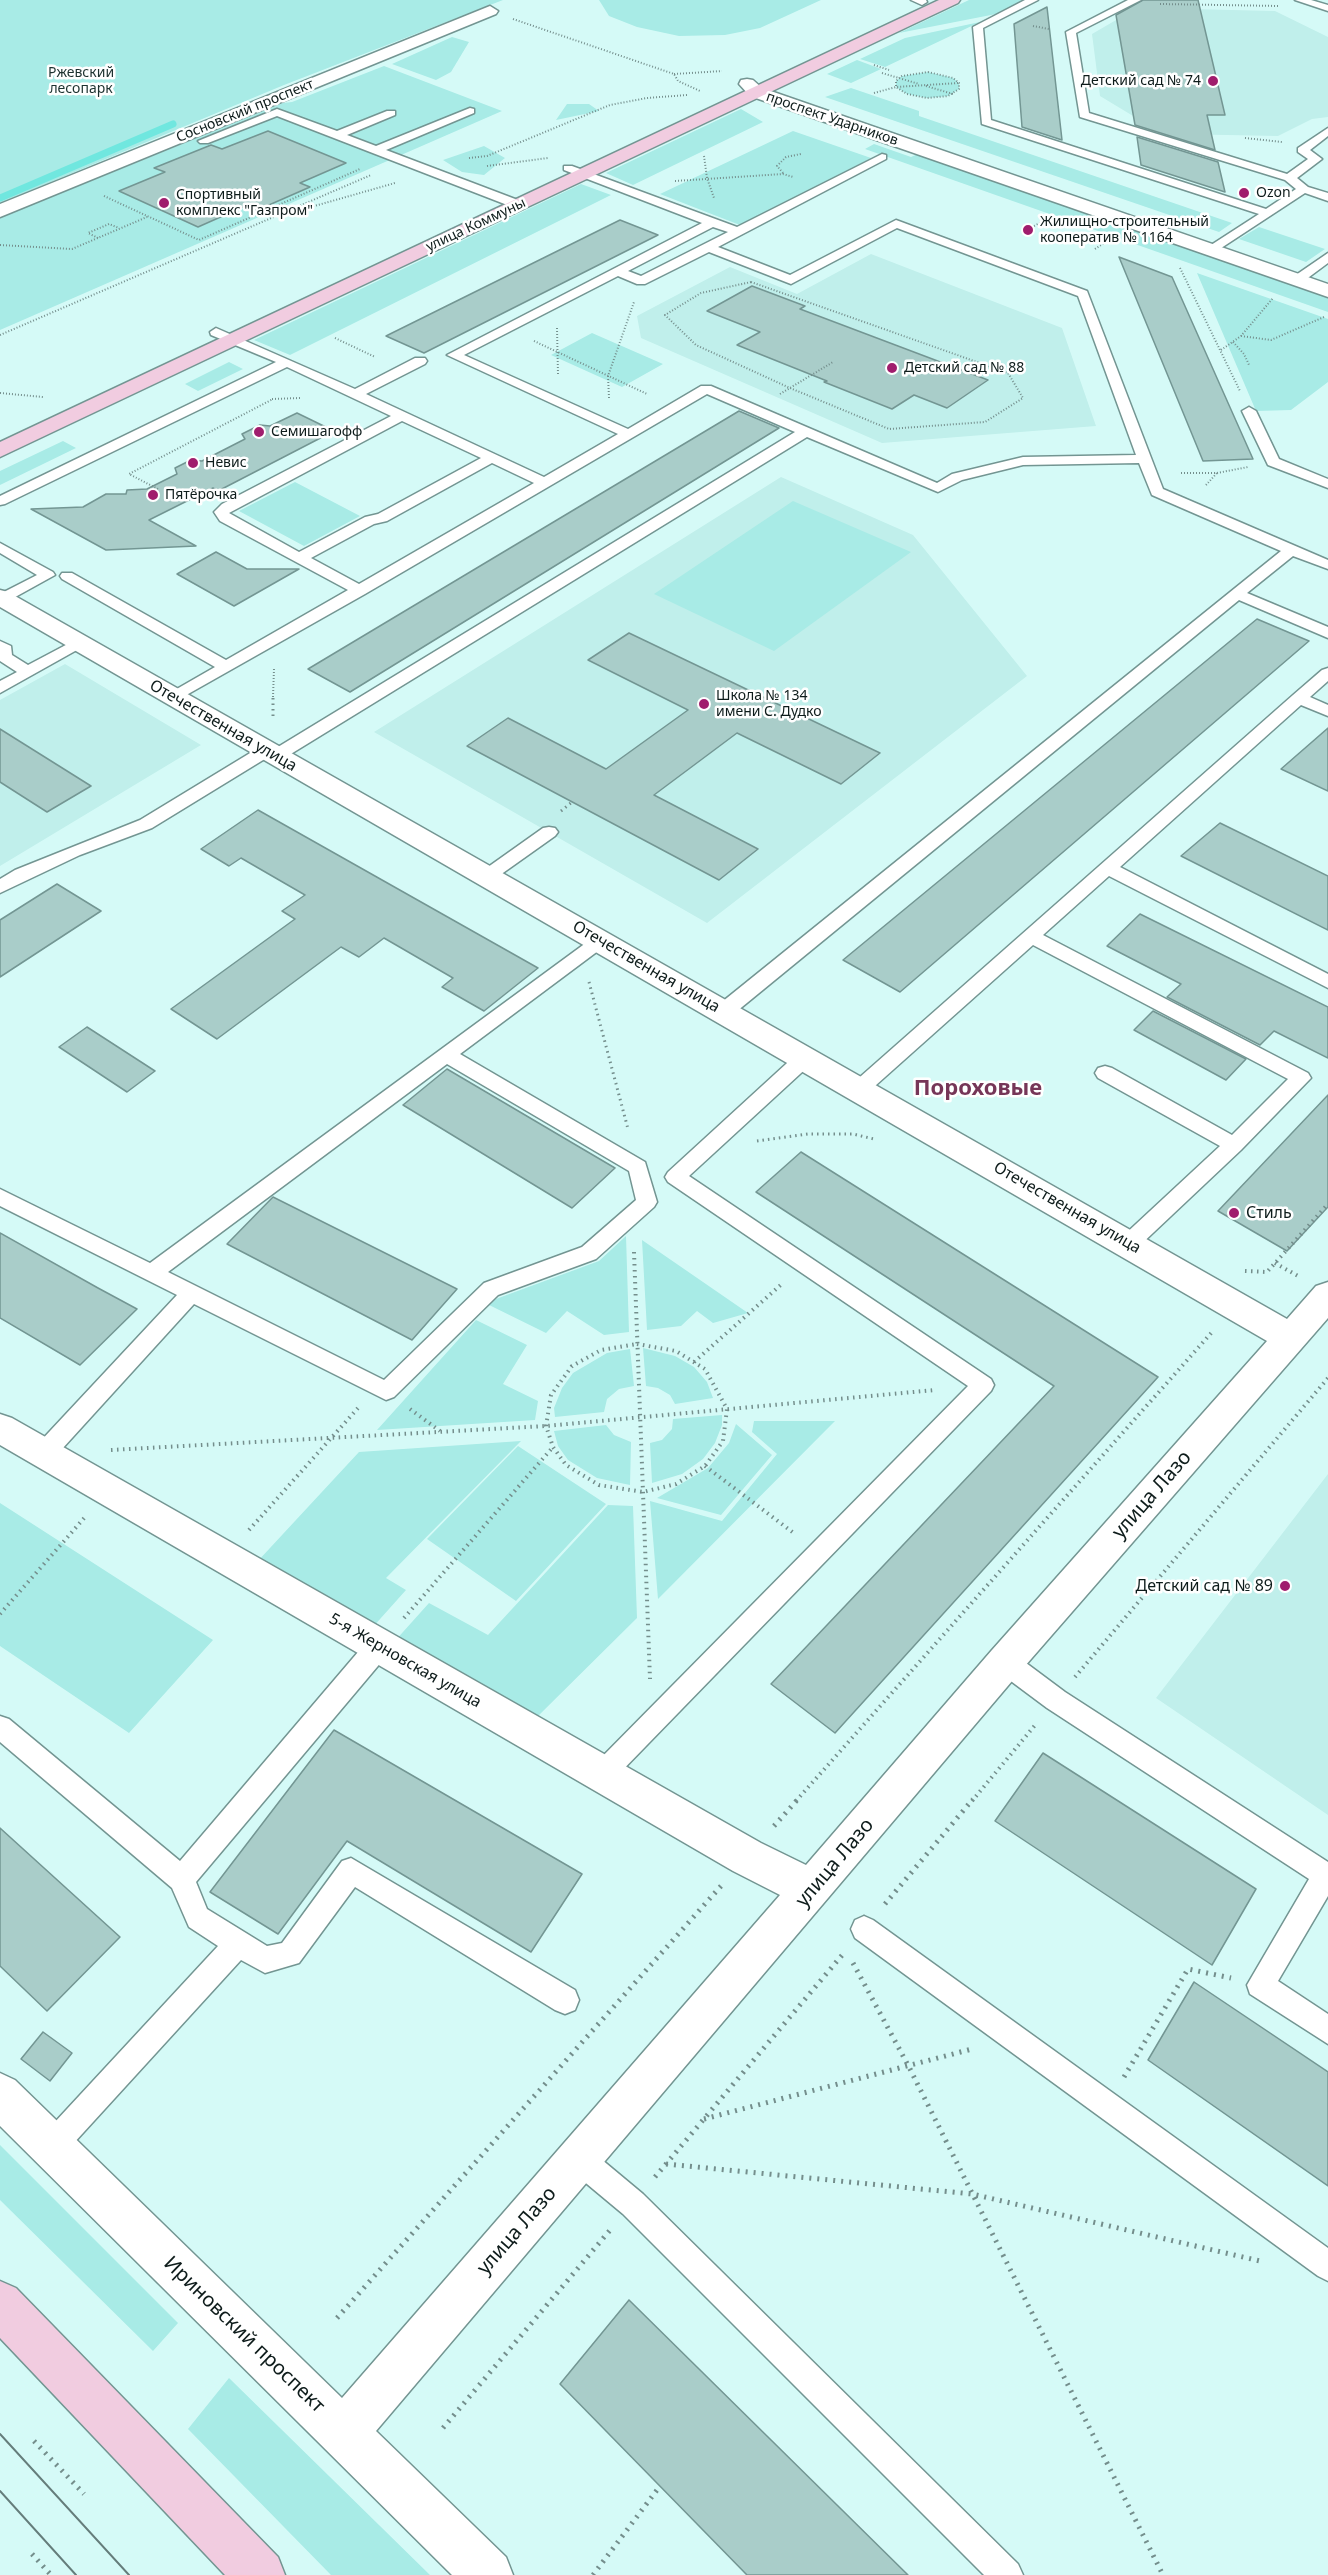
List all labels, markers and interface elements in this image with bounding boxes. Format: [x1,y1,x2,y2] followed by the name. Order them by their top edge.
[48,65,114,98] park label: Ржевский лесопарк
[1081,73,1201,89] place label: Детский сад № 74
[1206,74,1220,88] marker: Детский сад № 74
[174,76,316,146] street label: Сосновский проспект
[764,88,900,150] street label: проспект Ударников
[1256,185,1291,201] place label: Ozon
[1237,186,1251,200] marker: Ozon
[176,187,313,220] place label: Cпортивный комплекс "Газпром"
[424,195,528,255] street label: улица Коммуны
[157,196,171,210] marker: Cпортивный комплекс "Газпром"
[1040,214,1209,246] place label: Жилищно-строительный кооператив № 1164
[1021,223,1035,237] marker: Жилищно-строительный кооператив № 1164
[904,360,1024,376] place label: Детский сад № 88
[885,361,899,375] marker: Детский сад № 88
[271,424,362,440] place label: Семишагофф
[252,425,266,439] marker: Семишагофф
[205,455,247,471] place label: Невис
[186,456,200,470] marker: Невис
[165,487,237,503] place label: Пятёрочка
[146,488,160,502] marker: Пятёрочка
[146,676,300,776] street label: Отечественная улица
[716,688,821,720] place label: Школа № 134 имени С. Дудко
[697,697,711,711] marker: Школа № 134 имени С. Дудко
[569,917,723,1017] street label: Отечественная улица
[914,1076,1042,1102] district label: Пороховые
[990,1158,1144,1258] street label: Отечественная улица
[1246,1203,1292,1223] place label: Стиль
[1227,1206,1241,1220] marker: Стиль
[1107,1446,1197,1544] street label: улица Лазо
[1136,1576,1273,1596] place label: Детский сад № 89
[1278,1579,1292,1593] marker: Детский сад № 89
[326,1610,484,1712] street label: 5-я Жерновская улица
[791,1814,879,1912] street label: улица Лазо
[472,2182,562,2280] street label: улица Лазо
[158,2252,330,2418] street label: Ириновский проспект

